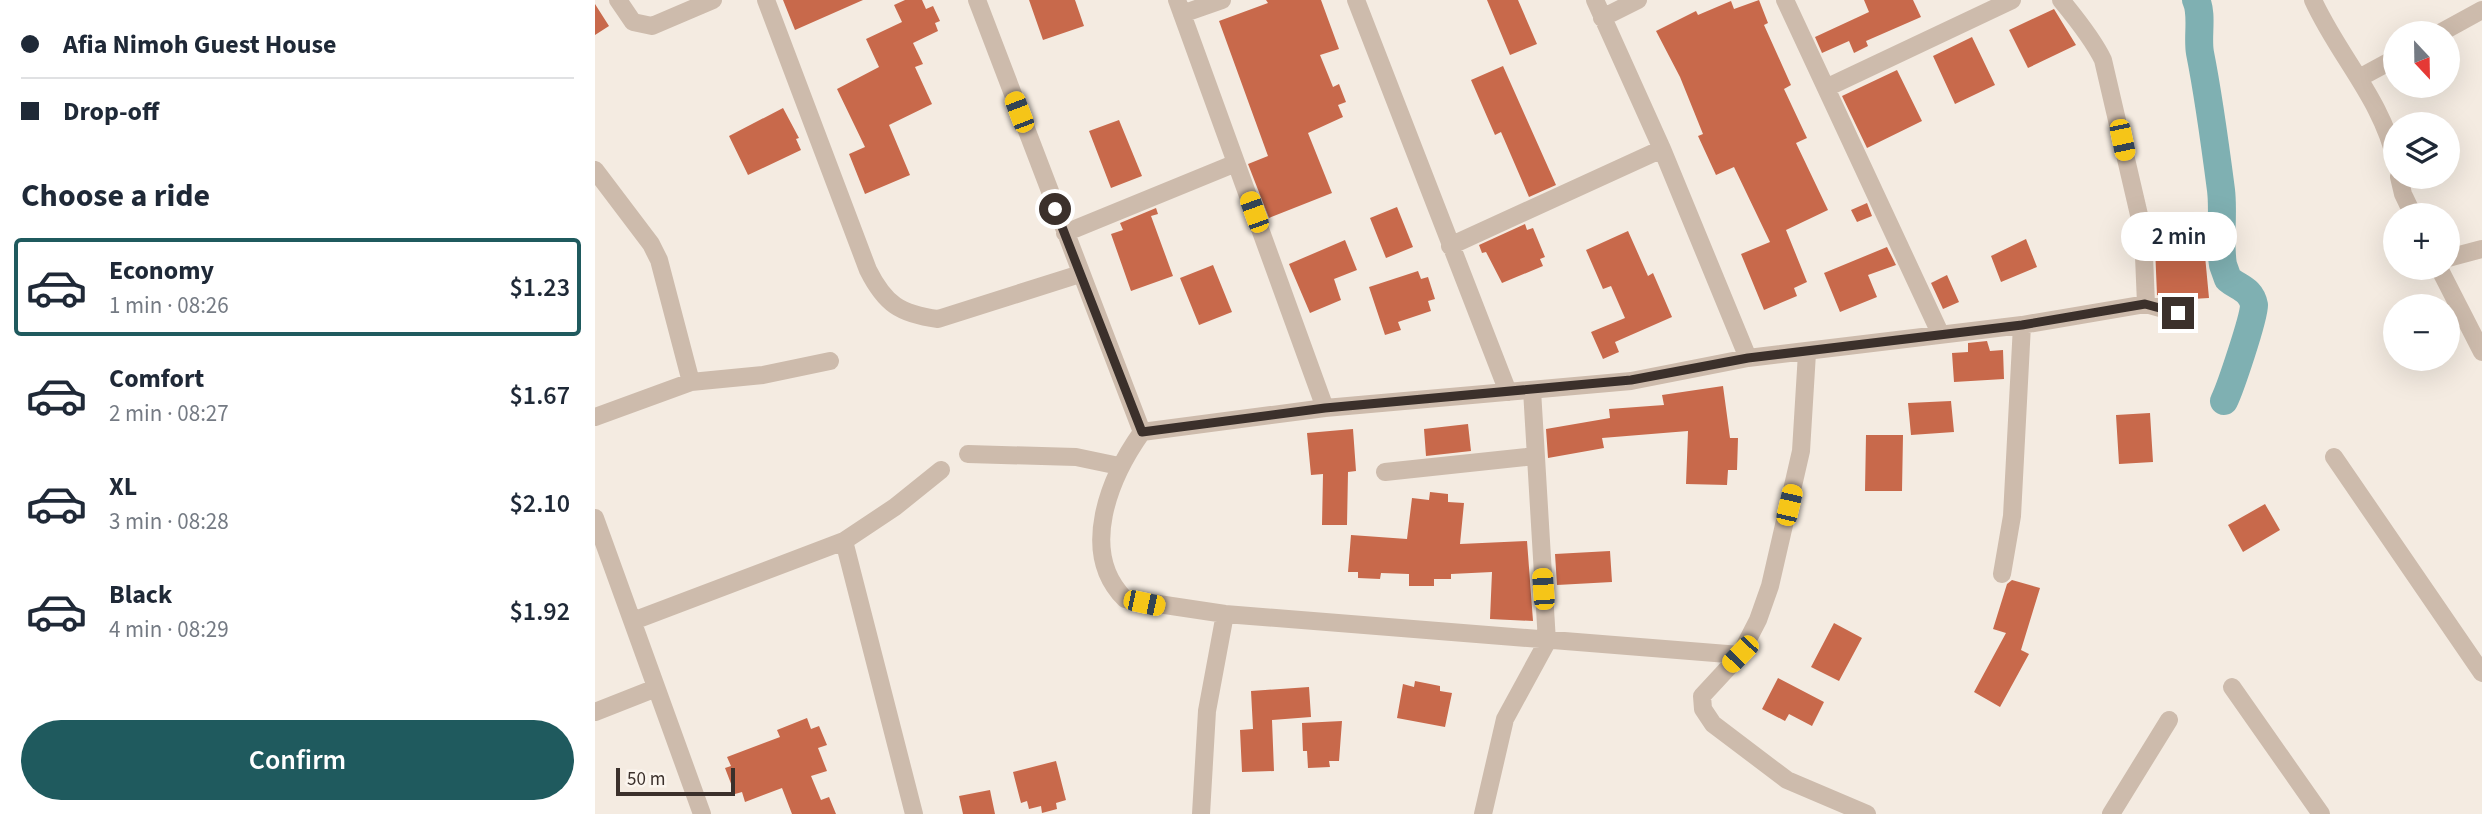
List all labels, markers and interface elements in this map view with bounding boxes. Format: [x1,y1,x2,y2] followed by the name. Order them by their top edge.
[2383,21,2461,98] north arrow
[2383,21,2460,371] map controls
[63,26,337,63] text: Afia Nimoh Guest House
[1002,89,1037,135] car
[63,93,159,130] text: Drop-off
[2383,112,2460,189] button: layers
[2108,117,2137,163] car
[21,173,210,219] text: Choose a ride
[1237,189,1272,235] car
[1039,193,1071,225] route start
[2383,203,2460,280] button: +
[2120,212,2236,260] callout: 2 min
[2152,220,2206,253] text: 2 min
[109,252,214,289] text: Economy
[25,256,88,319] icon: car
[509,269,570,306] text: $1.23
[109,289,229,322] text: 1 min · 08:26
[2383,294,2460,371] button: −
[2162,297,2194,329] route end
[109,360,204,397] text: Comfort
[25,364,88,427] icon: car
[509,377,570,414] text: $1.67
[109,397,229,430] text: 2 min · 08:27
[109,468,137,505] text: XL
[25,472,88,535] icon: car
[1775,482,1804,528] car
[509,485,570,522] text: $2.10
[109,505,229,538] text: 3 min · 08:28
[1532,567,1555,611] car
[109,576,172,613] text: Black
[25,580,88,643] icon: car
[1122,588,1167,618] car
[509,593,570,630] text: $1.92
[109,613,229,646] text: 4 min · 08:29
[1718,632,1763,676] car
[21,720,574,800] button: Confirm
[616,765,735,797] scale bar
[627,766,665,793] text: 50 m

